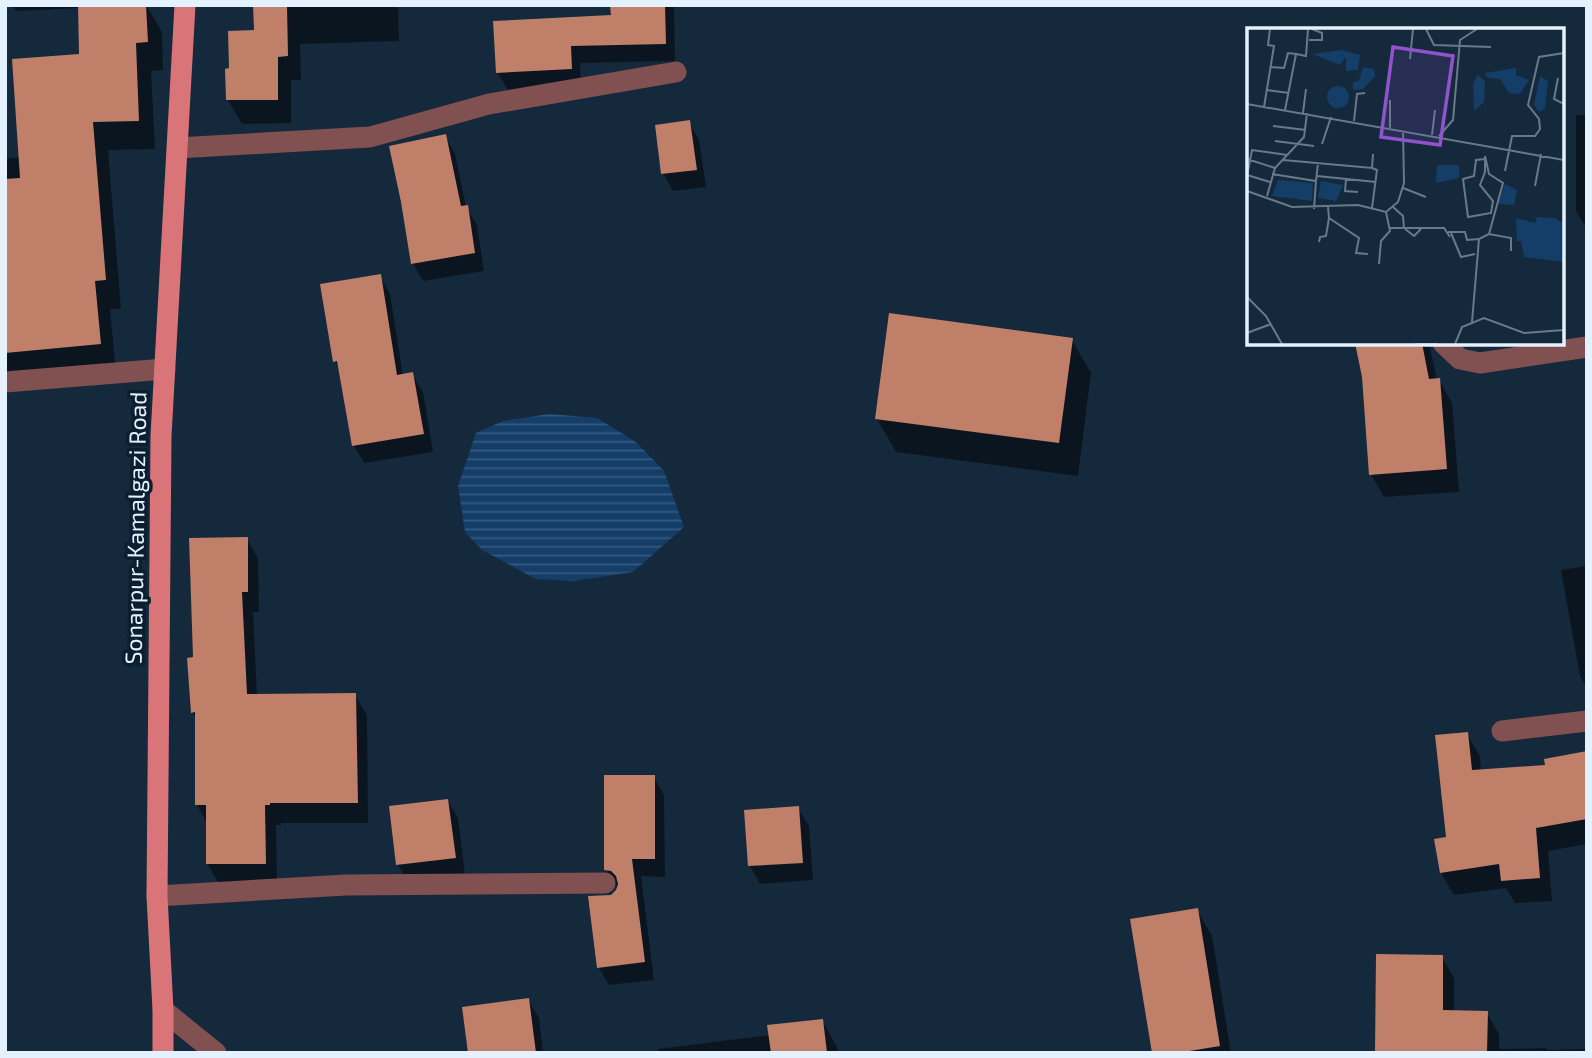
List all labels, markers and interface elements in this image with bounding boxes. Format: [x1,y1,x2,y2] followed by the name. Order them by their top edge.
[1247,28,1564,345] inset map
[119,391,151,665] street label: Sonarpur-Kamalgazi Road

